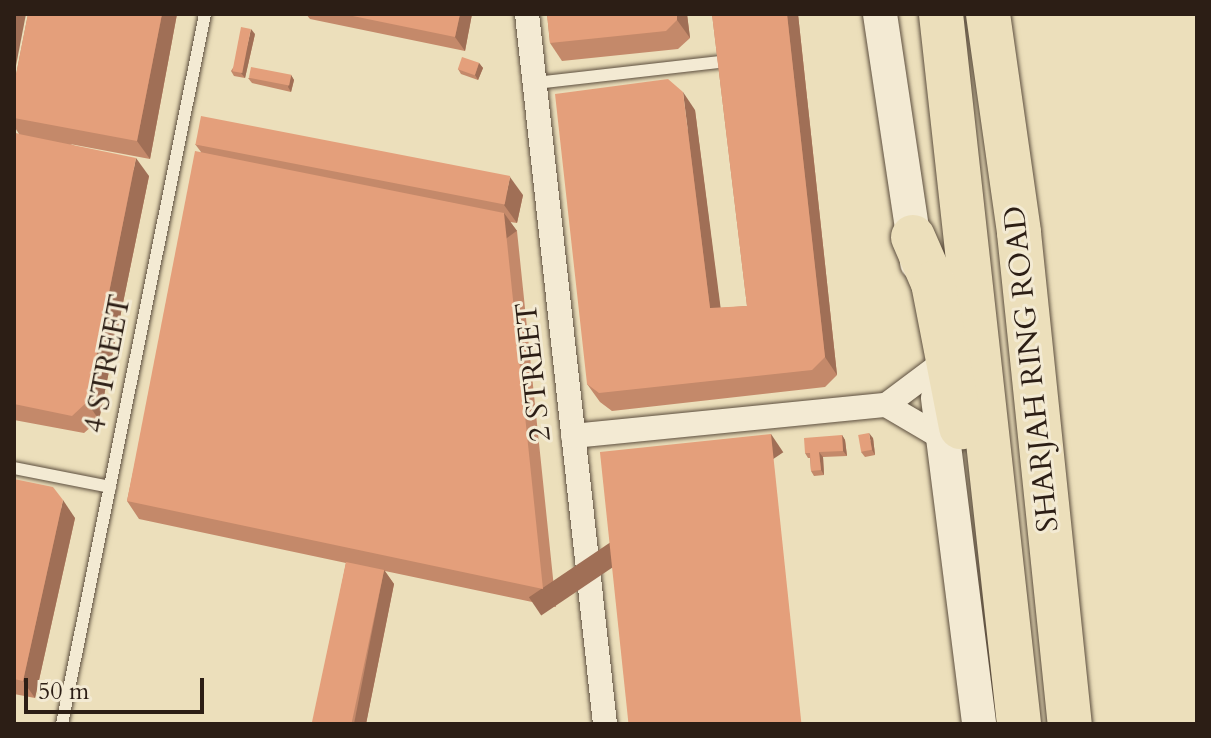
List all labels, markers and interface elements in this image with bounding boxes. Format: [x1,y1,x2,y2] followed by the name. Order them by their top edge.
[997,204,1067,534] street label: SHARJAH RING ROAD
[77,292,139,436] street label: 4 STREET
[509,300,559,444] street label: 2 STREET
[28,662,208,712] scale bar
[38,675,89,708] text: 50 m

